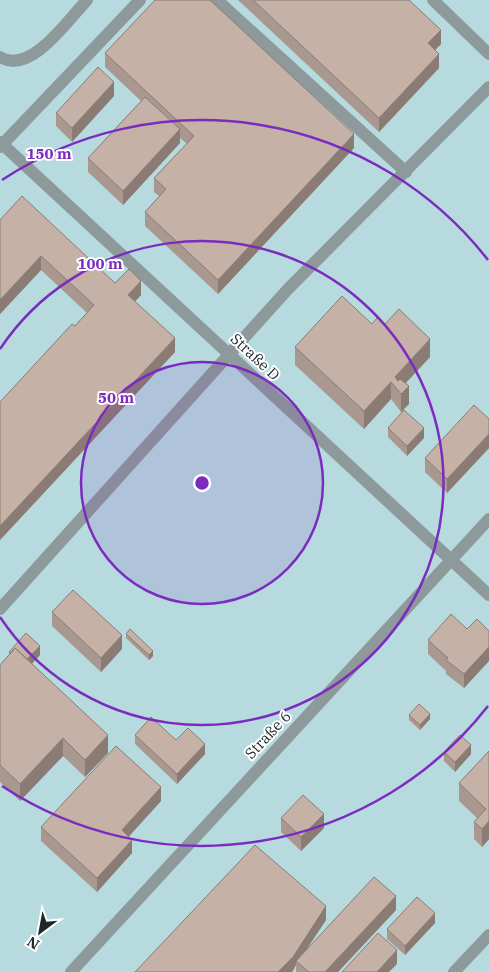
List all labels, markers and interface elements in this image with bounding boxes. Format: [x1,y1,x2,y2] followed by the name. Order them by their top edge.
[26,144,72,163] text: 150 m
[77,254,123,273] text: 100 m
[227,329,284,384] street label: Straße D
[98,388,134,407] text: 50 m
[193,474,211,492] centre of rings
[241,707,295,763] street label: Straße 6
[15,907,65,957] north arrow
[24,932,43,954] text: N

